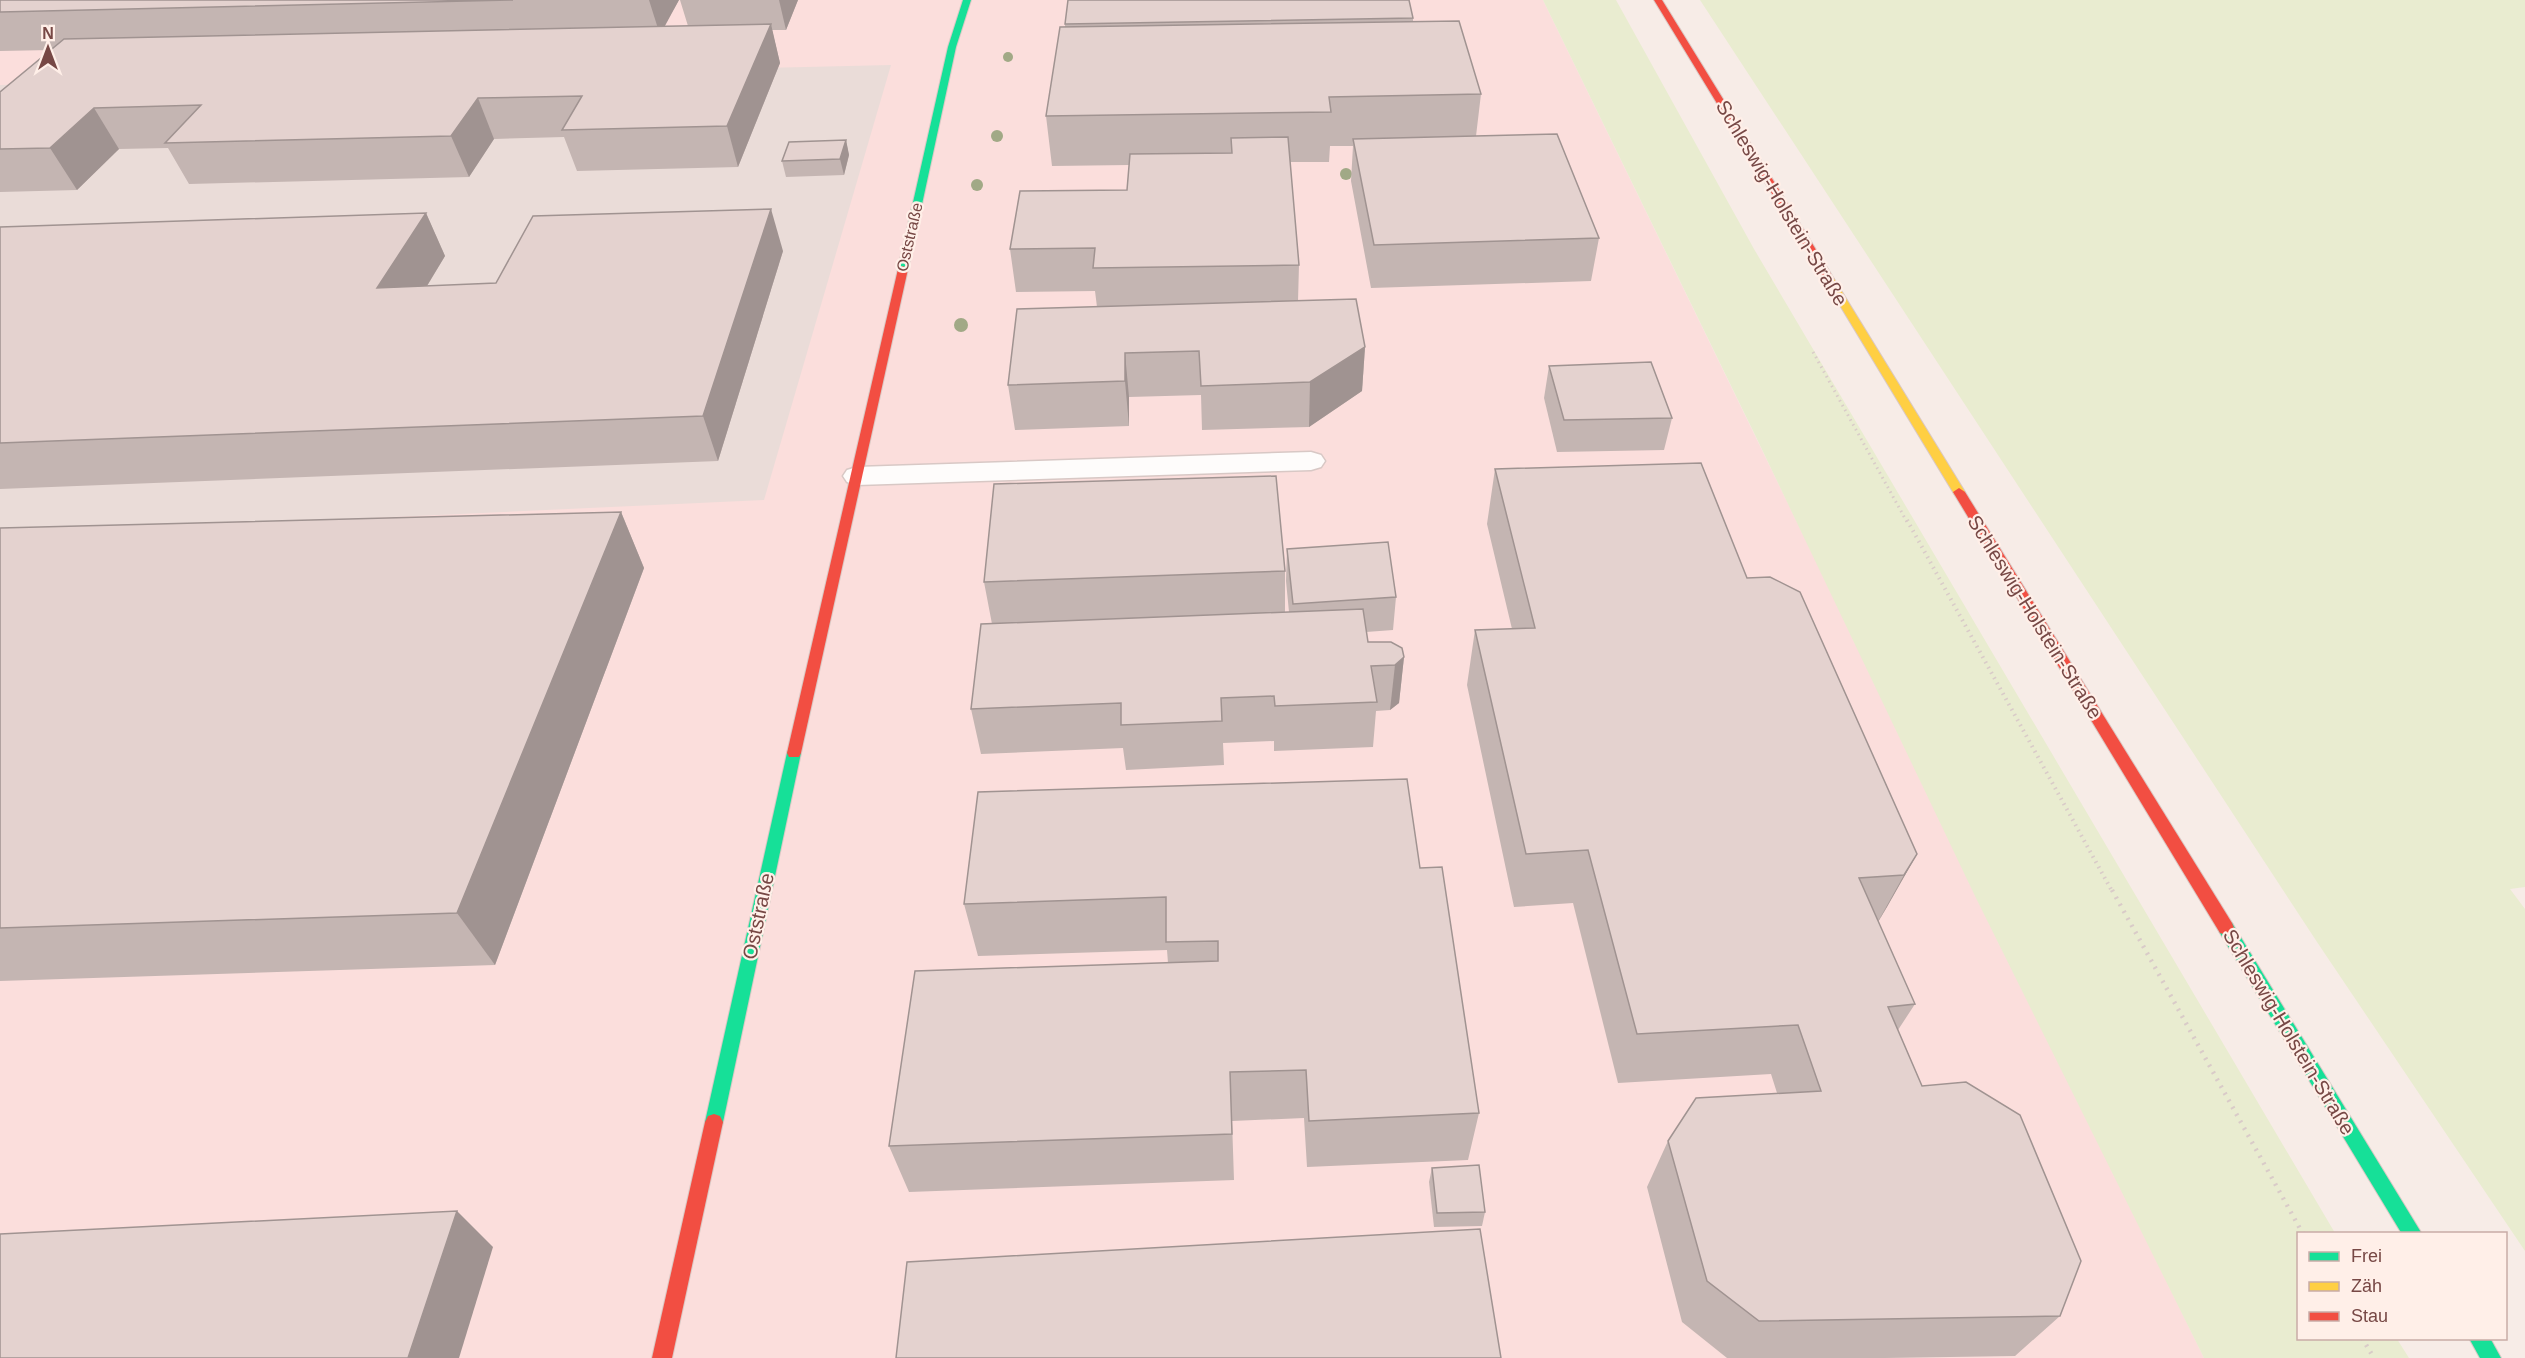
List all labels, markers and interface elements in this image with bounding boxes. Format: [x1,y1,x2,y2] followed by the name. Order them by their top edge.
[18,18,78,78] north arrow
[42,25,54,42] text: N
[1712,96,1852,310] street label: Schleswig-Holstein-Straße
[893,201,926,273] street label: Oststraße
[1963,511,2107,723] street label: Schleswig-Holstein-Straße
[738,871,778,961] street label: Oststraße
[2219,925,2359,1139] street label: Schleswig-Holstein-Straße
[2297,1232,2507,1340] legend
[2351,1246,2382,1266] text: Frei
[2351,1276,2382,1296] text: Zäh
[2351,1306,2388,1326] text: Stau

